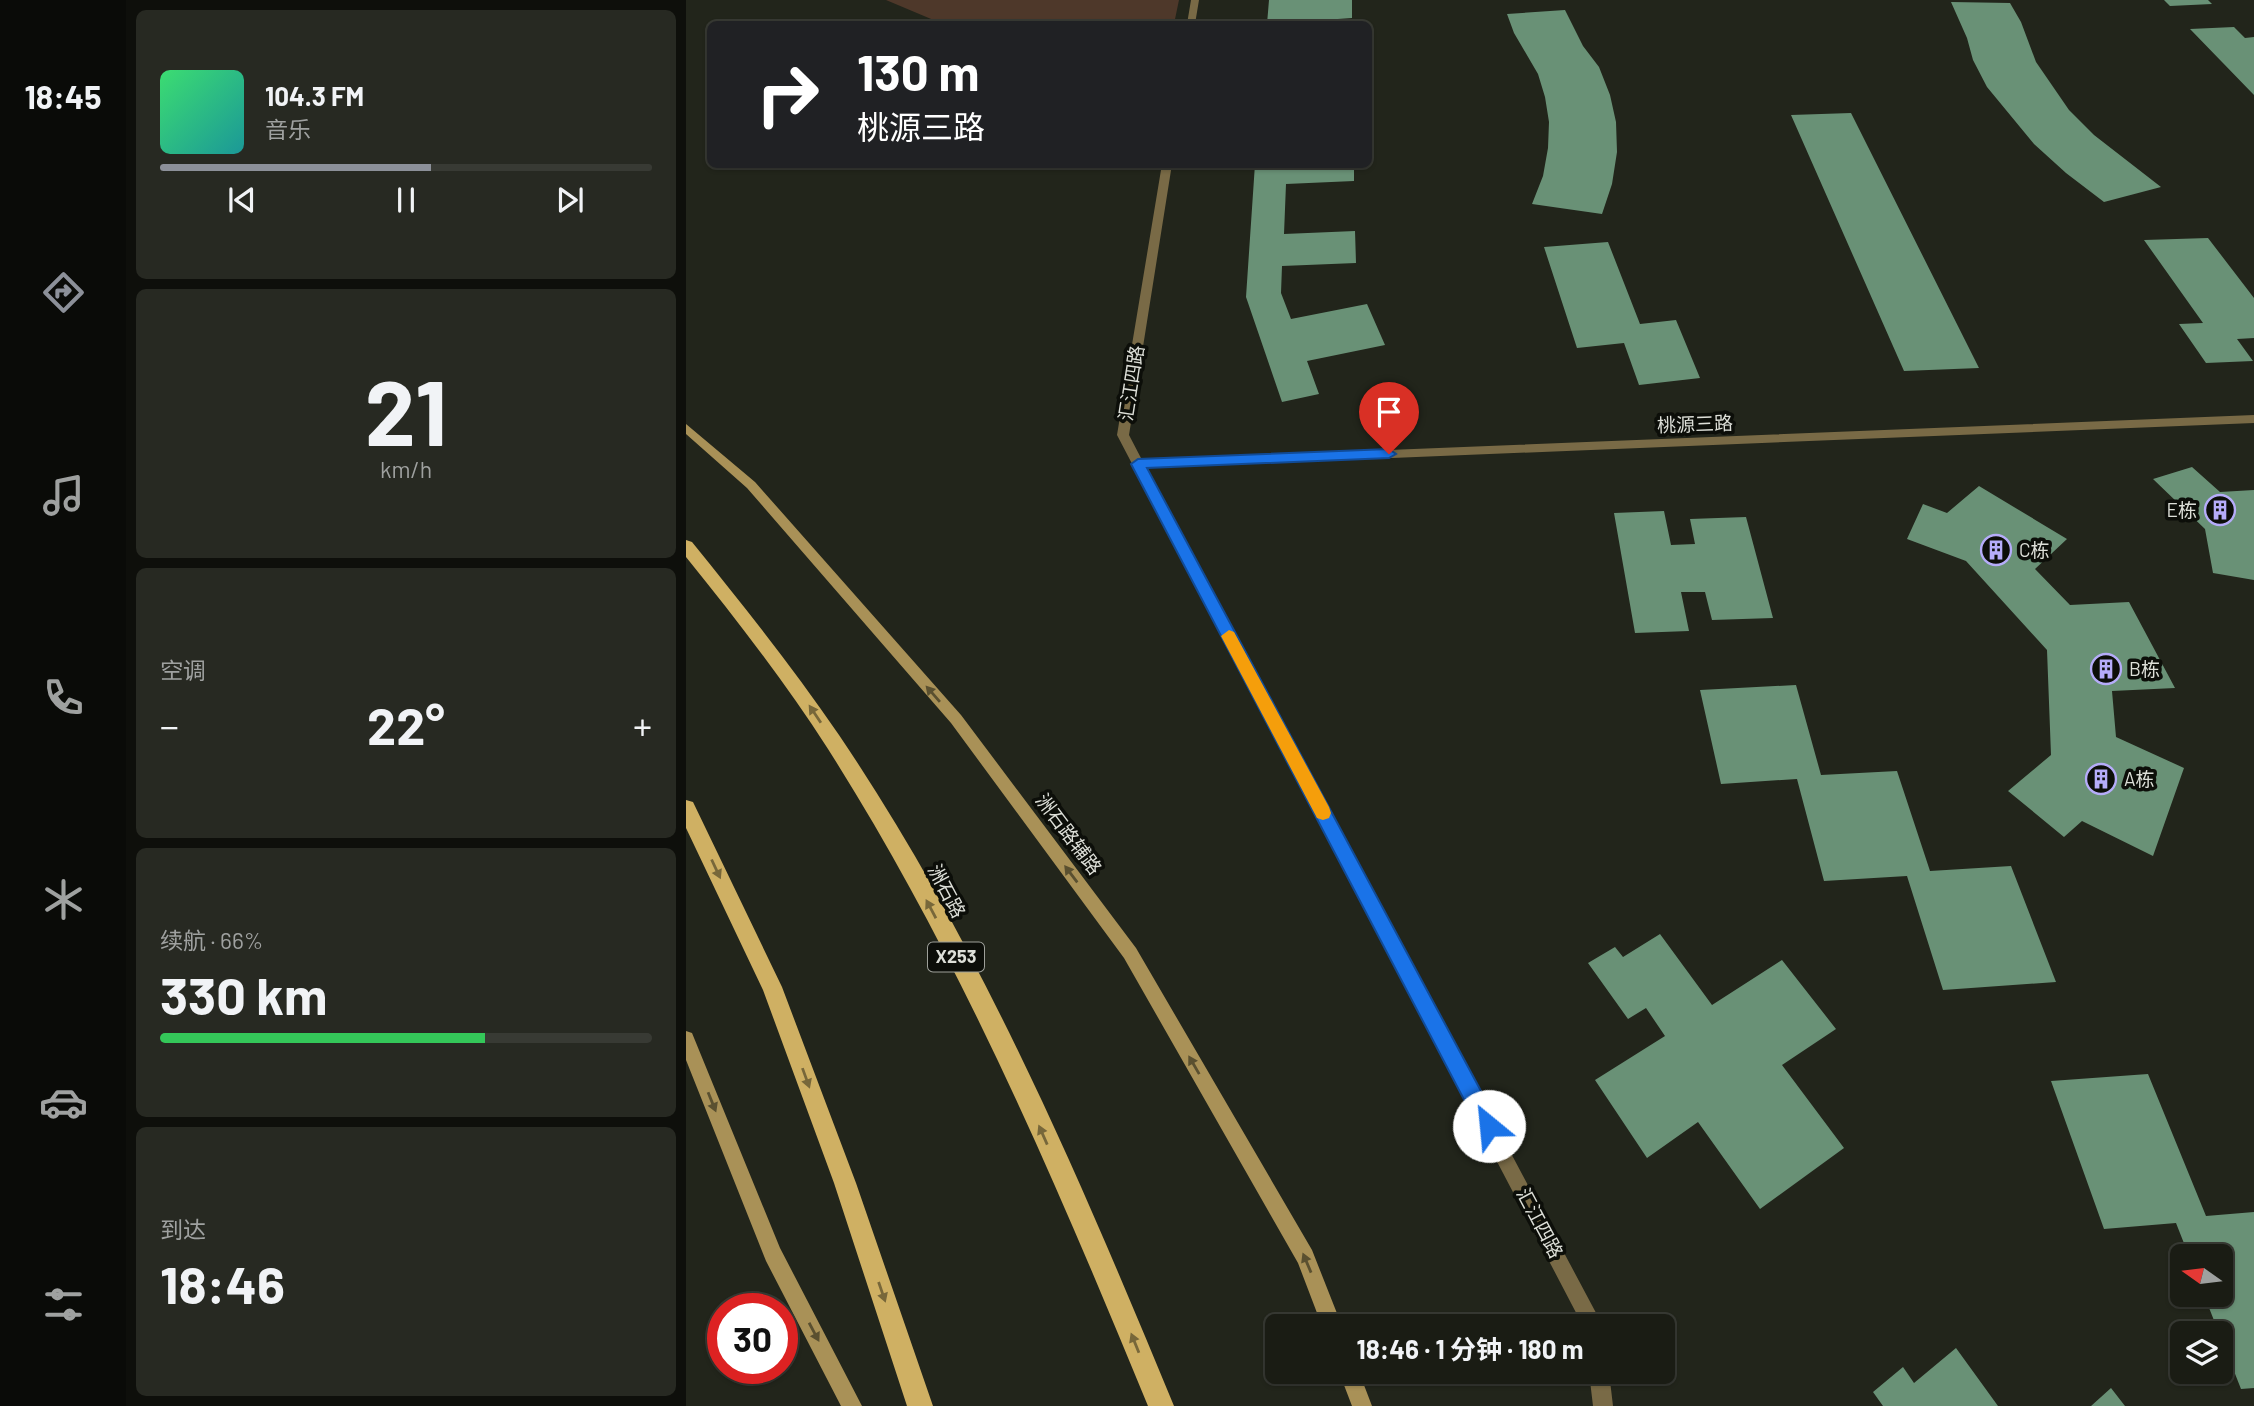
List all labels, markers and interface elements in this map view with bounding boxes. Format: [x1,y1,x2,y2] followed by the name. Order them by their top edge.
[857,42,979,101] text: 130 m
[742,49,833,140] icon: right
[25,77,101,115] text: 18:45
[265,80,364,111] text: 104.3 FM
[857,107,985,145] text: 桃源三路
[265,115,311,143] text: 音乐
[223,181,261,219] icon: previous
[387,181,425,219] icon: pause
[551,181,589,219] icon: next
[39,268,88,317] icon: directions
[1113,344,1148,422] street label: 汇江四路
[365,355,447,464] text: 21
[1359,382,1419,454] pin
[1370,393,1408,431] icon: arrive
[1657,411,1733,436] street label: 桃源三路
[380,455,432,483] text: km/h
[39,471,88,520] icon: music
[2203,493,2237,527] building icon: E栋
[2167,498,2197,521] place label: E栋
[1979,533,2013,567] building icon: C栋
[2019,538,2050,561] place label: C栋
[2089,652,2123,686] building icon: B栋
[160,656,206,684] text: 空调
[2129,657,2160,680] place label: B栋
[39,673,88,722] icon: phone
[926,685,941,702] one-way arrow
[367,693,445,755] text: 22°
[160,702,179,748] text: −
[633,702,652,748] text: +
[808,705,822,723] one-way arrow
[2084,762,2118,796] building icon: A栋
[2124,767,2155,790] place label: A栋
[1032,789,1107,879] street label: 洲石路辅路
[710,859,722,879] one-way arrow
[924,860,971,921] street label: 洲石路
[1064,866,1079,884] one-way arrow
[39,875,88,924] icon: climate
[925,900,937,919] one-way arrow
[160,926,263,954] text: 续航 · 66%
[928,942,984,972] road number: X253
[160,963,327,1025] text: 330 km
[1188,1056,1201,1075] one-way arrow
[800,1068,811,1089] one-way arrow
[39,1078,88,1127] icon: car
[1452,1089,1526,1163] position arrow
[707,1091,718,1112] one-way arrow
[1037,1125,1049,1145] one-way arrow
[1512,1184,1568,1262] street label: 汇江四路
[160,1215,206,1243] text: 到达
[2170,1244,2233,1307] north arrow
[2170,1244,2233,1384] map controls
[160,1252,285,1314] text: 18:46
[1301,1252,1312,1273] one-way arrow
[39,1280,88,1329] icon: filters
[877,1282,888,1303] one-way arrow
[707,1293,798,1384] speed limit sign: 30
[2170,1321,2233,1384] button: layers
[808,1322,819,1342] one-way arrow
[1130,1332,1141,1353] one-way arrow
[1357,1333,1583,1364] text: 18:46 · 1 分钟 · 180 m

